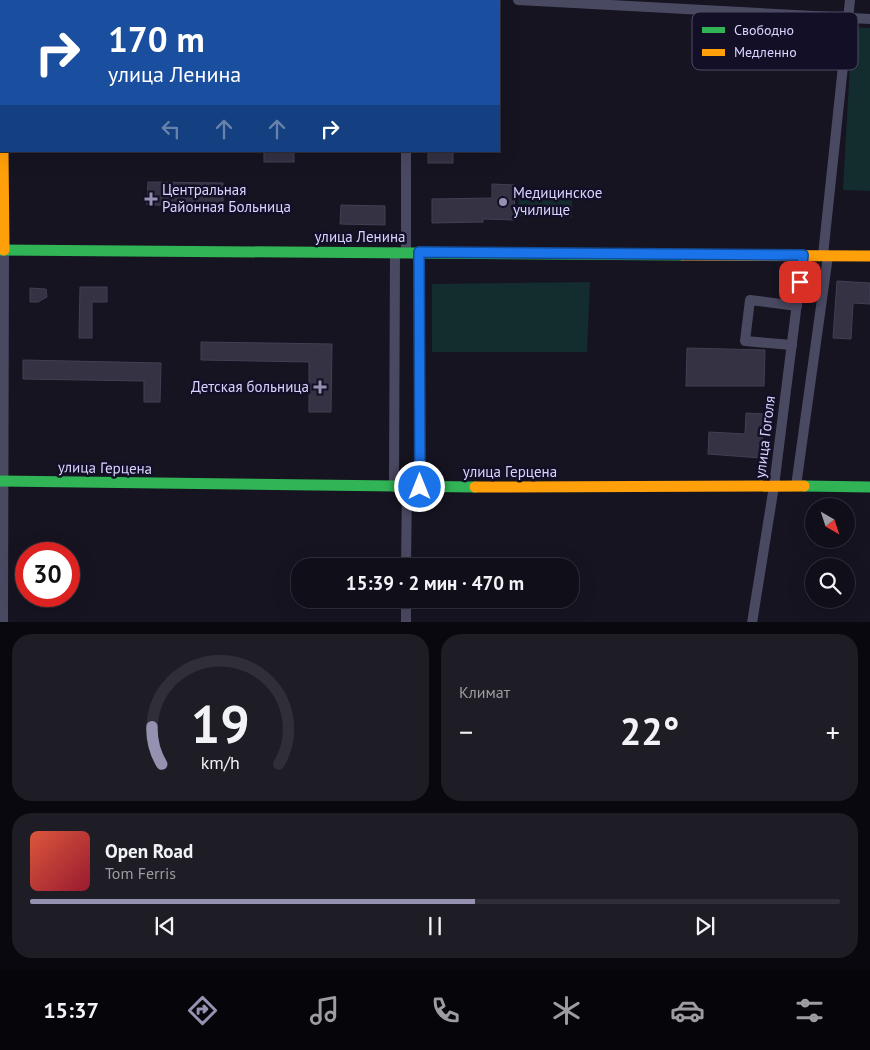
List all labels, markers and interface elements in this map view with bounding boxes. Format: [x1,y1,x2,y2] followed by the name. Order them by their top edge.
[692,12,858,70] legend
[108,16,205,62] text: 170 m
[25,20,90,85] icon: right
[734,21,794,39] text: Свободно
[734,43,797,61] text: Медленно
[108,60,241,88] text: улица Ленина
[157,115,185,143] icon: left
[210,115,238,143] icon: ahead
[263,115,291,143] icon: ahead
[316,115,344,143] icon: right
[162,180,291,216] place label: Центральная Районная Больница
[513,183,602,219] place label: Медицинское училище
[144,192,158,206] marker: Центральная Районная Больница
[497,196,509,208] marker: Медицинское училище
[315,227,405,246] street label: улица Ленина
[779,261,821,303] pin
[786,268,814,296] icon: arrive
[191,377,309,396] place label: Детская больница
[313,380,327,394] marker: Детская больница
[750,395,779,479] street label: улица Гоголя
[58,457,152,478] street label: улица Герцена
[393,460,445,512] position arrow
[463,462,557,481] street label: улица Герцена
[805,498,855,548] north arrow
[805,498,855,608] map controls
[15,542,80,607] speed limit sign: 30
[805,558,855,608] button: search
[346,571,524,595] text: 15:39 · 2 мин · 470 m
[459,682,510,702] text: Климат
[191,690,250,757] text: 19
[620,706,679,755] text: 22°
[459,713,473,750] text: −
[826,713,840,750] text: +
[201,751,240,774] text: km/h
[105,839,193,863] text: Open Road
[105,863,176,883] text: Tom Ferris
[151,912,179,940] icon: previous
[421,912,449,940] icon: pause
[691,912,719,940] icon: next
[185,993,220,1028] icon: directions
[307,993,342,1028] icon: music
[428,993,463,1028] icon: phone
[549,993,584,1028] icon: climate
[670,993,705,1028] icon: car
[792,993,827,1028] icon: filters
[43,996,99,1024] text: 15:37

